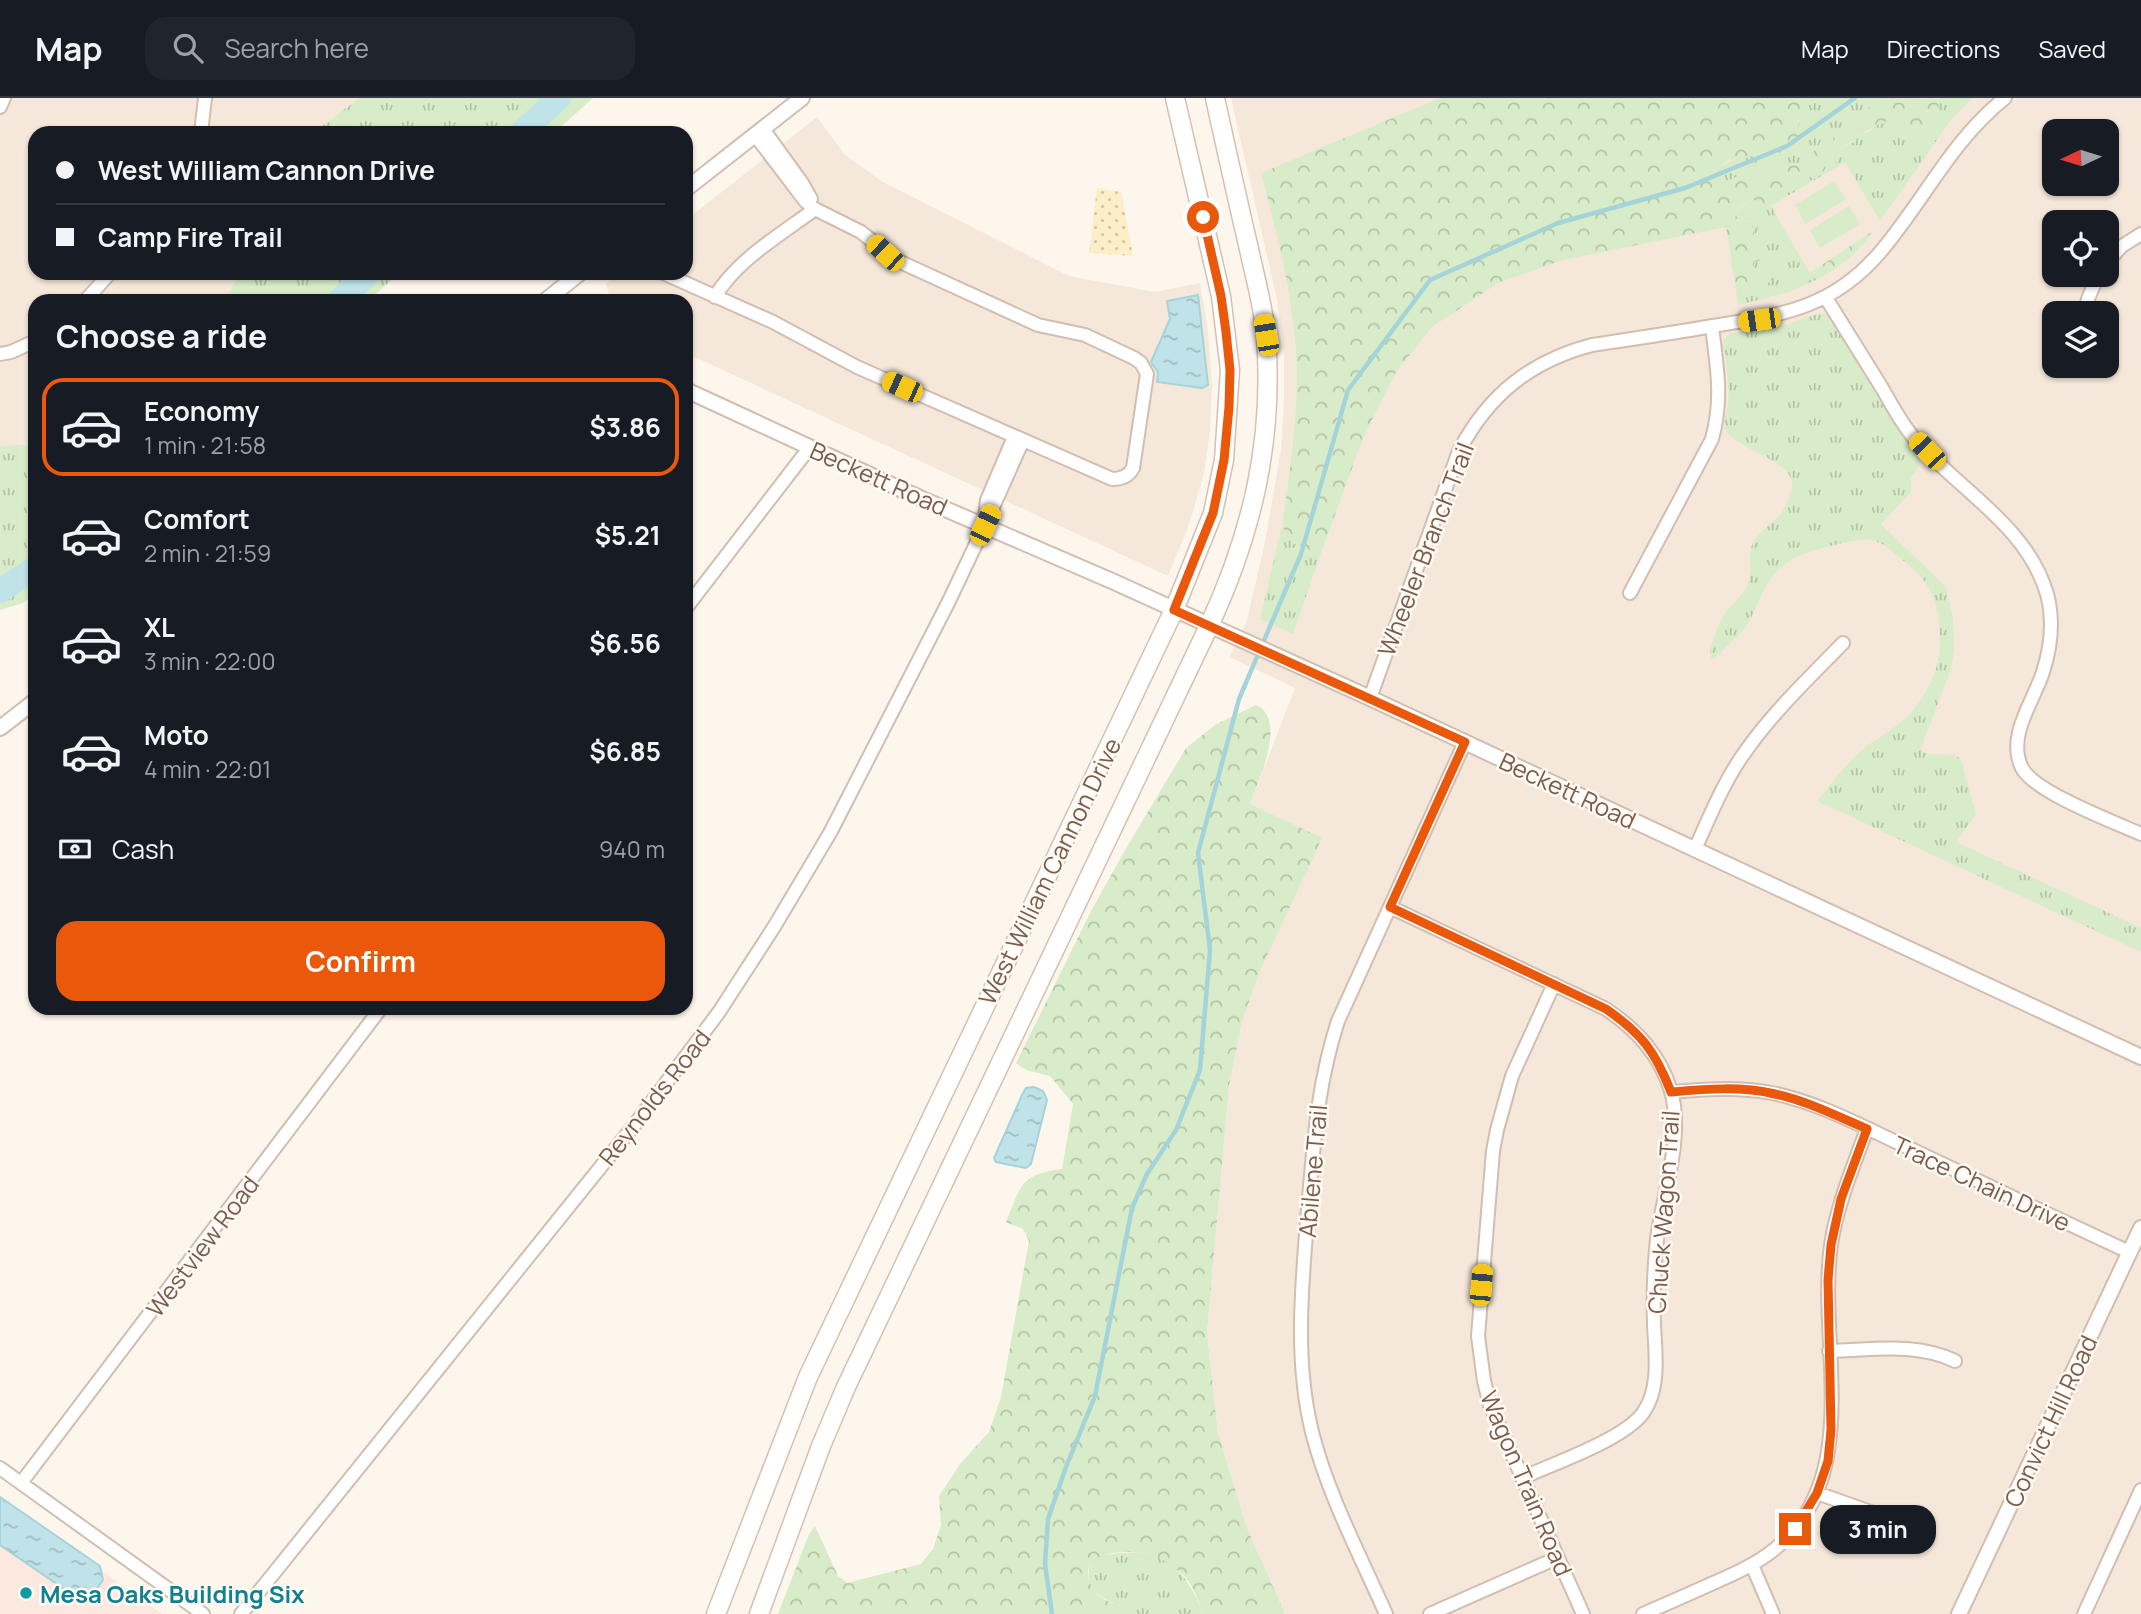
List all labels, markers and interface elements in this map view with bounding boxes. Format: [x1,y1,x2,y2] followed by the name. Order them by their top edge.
[145,17,635,80] search box
[35,26,103,71] text: Map
[169,29,207,67] icon: search
[225,30,369,66] text: Search here
[1801,32,1849,65] text: Map
[1887,32,2000,65] text: Directions
[2038,32,2106,65] text: Saved
[2042,119,2119,196] north arrow
[2042,119,2119,378] map controls
[98,152,435,188] text: West William Cannon Drive
[1187,201,1219,233] route start
[2042,210,2119,287] button: locate
[98,219,283,255] text: Camp Fire Trail
[863,231,908,275] car
[2042,301,2119,378] button: layers
[1737,307,1782,333] car
[1253,312,1280,358] car
[56,314,267,358] text: Choose a ride
[879,369,926,405] car
[144,393,259,429] text: Economy
[60,396,123,459] icon: car
[590,409,661,445] text: $3.86
[144,429,266,461] text: 1 min · 21:58
[1905,429,1950,473] car
[805,433,953,523] street label: Beckett Road
[1369,437,1481,661] street label: Wheeler Branch Trail
[144,501,250,537] text: Comfort
[967,502,1004,548] car
[60,504,123,567] icon: car
[595,517,661,553] text: $5.21
[144,537,271,569] text: 2 min · 21:59
[144,609,175,645] text: XL
[60,612,123,675] icon: car
[589,625,661,661] text: $6.56
[144,645,275,677] text: 3 min · 22:00
[144,717,209,753] text: Moto
[60,720,123,783] icon: car
[970,732,1128,1010] street label: West William Cannon Drive
[589,733,661,769] text: $6.85
[1494,744,1642,836] street label: Beckett Road
[144,753,271,785] text: 4 min · 22:01
[56,830,94,868] icon: cash
[112,831,174,867] text: Cash
[599,833,665,865] text: 940 m
[56,921,665,1001] button: Confirm
[590,1022,718,1172] street label: Reynolds Road
[1290,1103,1334,1239] street label: Abilene Trail
[1639,1109,1687,1315] street label: Chuck Wagon Trail
[1888,1127,2076,1239] street label: Trace Chain Drive
[138,1169,266,1323] street label: Westview Road
[1469,1263,1494,1307] car
[1996,1330,2104,1512] street label: Convict Hill Road
[1473,1385,1581,1581] street label: Wagon Train Road
[1820,1504,1935,1554] callout: 3 min
[1779,1513,1811,1545] route end
[1848,1513,1908,1545] text: 3 min
[40,1577,305,1610] place label: Mesa Oaks Building Six
[18,1585,34,1601] marker: Mesa Oaks Building Six

